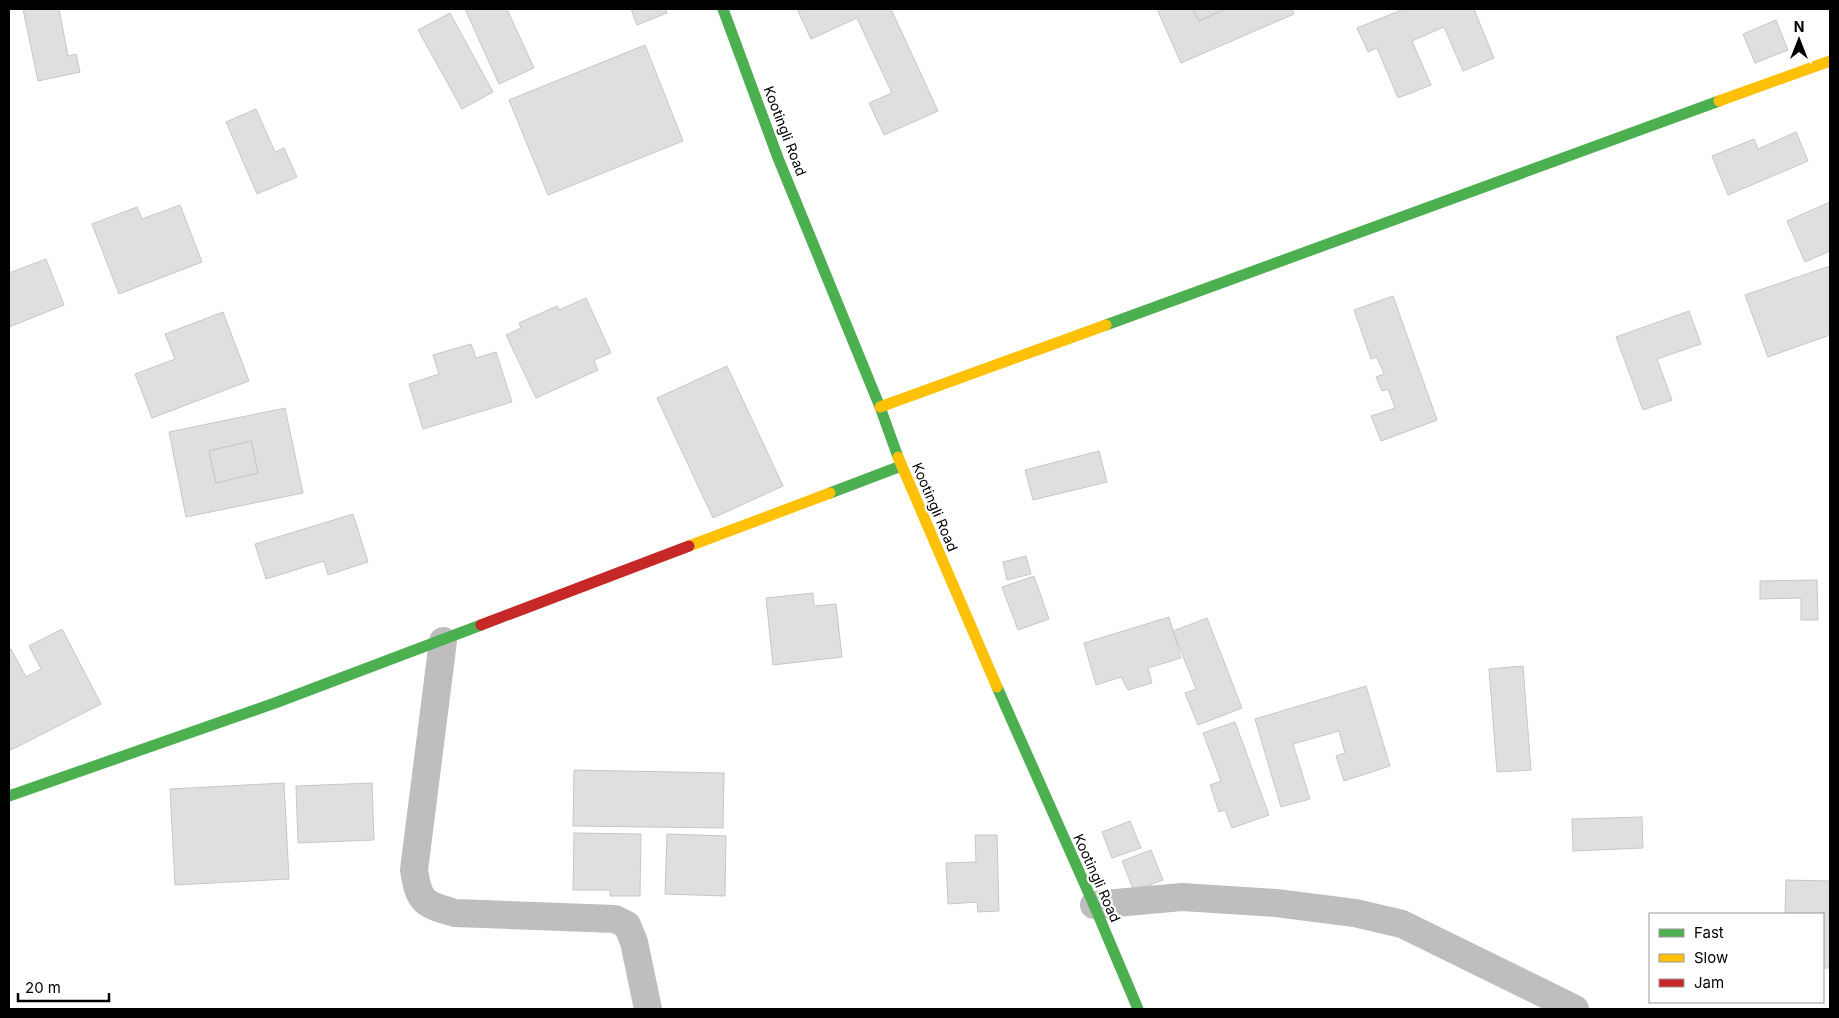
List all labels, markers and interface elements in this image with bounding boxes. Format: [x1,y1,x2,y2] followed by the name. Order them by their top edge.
[1774,15,1824,65] north arrow
[1794,18,1804,35] text: N
[761,83,810,178] street label: Kootingli Road
[909,460,962,554] street label: Kootingli Road
[1070,831,1125,925] street label: Kootingli Road
[1649,913,1824,1003] legend
[1694,923,1724,942] text: Fast
[1694,948,1728,967] text: Slow
[18,970,109,1002] scale bar
[1694,973,1724,992] text: Jam
[25,978,61,997] text: 20 m

